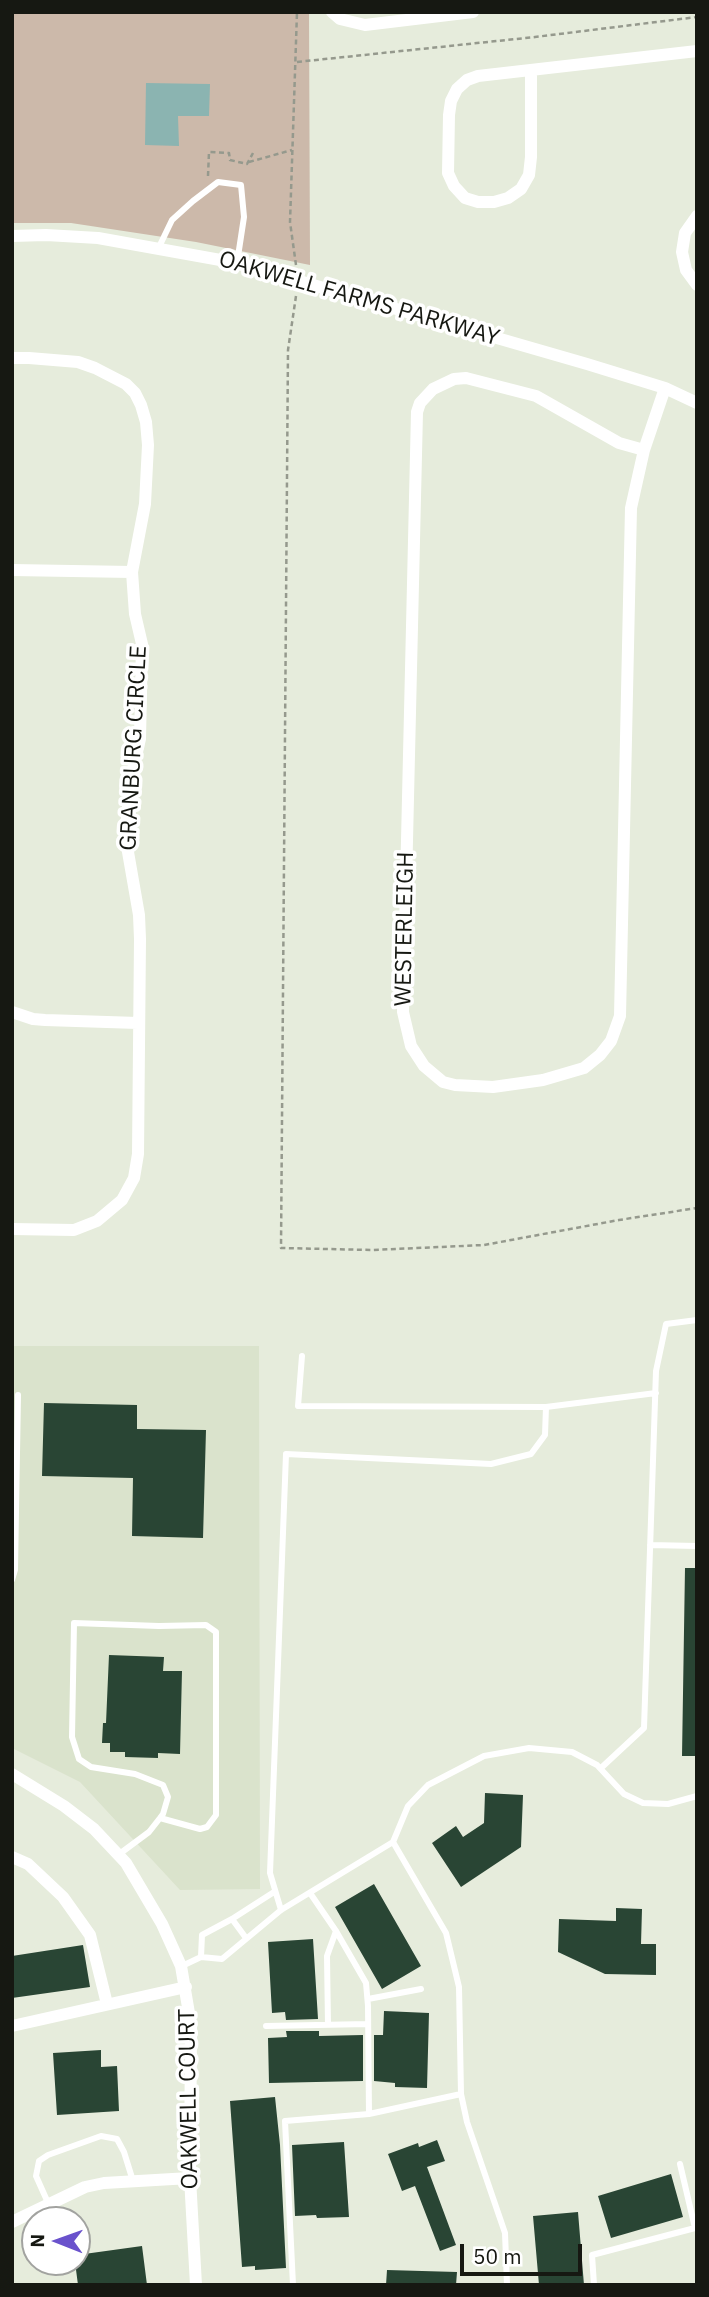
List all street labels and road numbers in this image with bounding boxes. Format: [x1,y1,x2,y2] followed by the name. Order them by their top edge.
[216,246,502,352] street label: OAKWELL FARMS PARKWAY
[115,645,153,851] street label: GRANBURG CIRCLE
[390,851,420,1007] street label: WESTERLEIGH
[174,2008,204,2190] street label: OAKWELL COURT

